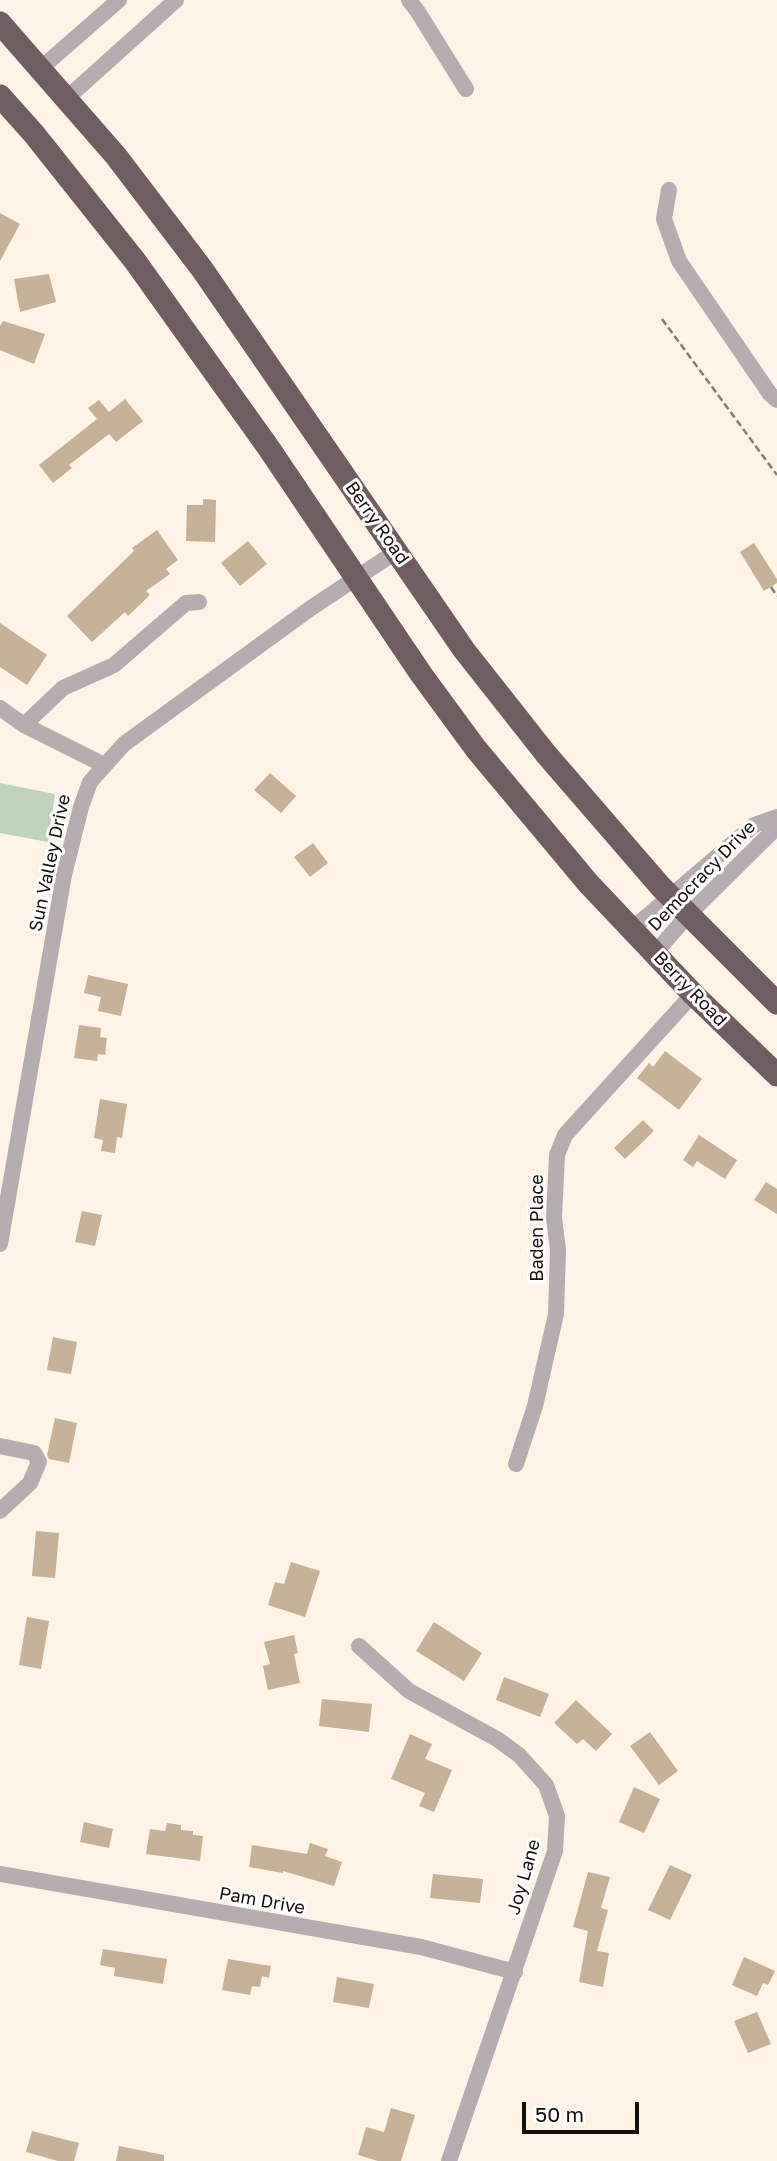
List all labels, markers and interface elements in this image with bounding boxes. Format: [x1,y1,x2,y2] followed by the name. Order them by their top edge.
[341,478,413,568] street label: Berry Road
[25,792,75,934] street label: Sun Valley Drive
[644,816,760,936] street label: Democracy Drive
[649,947,731,1031] street label: Berry Road
[526,1174,548,1282] street label: Baden Place
[503,1837,545,1917] street label: Joy Lane
[217,1883,307,1919] street label: Pam Drive
[525,2088,642,2132] scale bar
[535,2101,584,2127] text: 50 m

